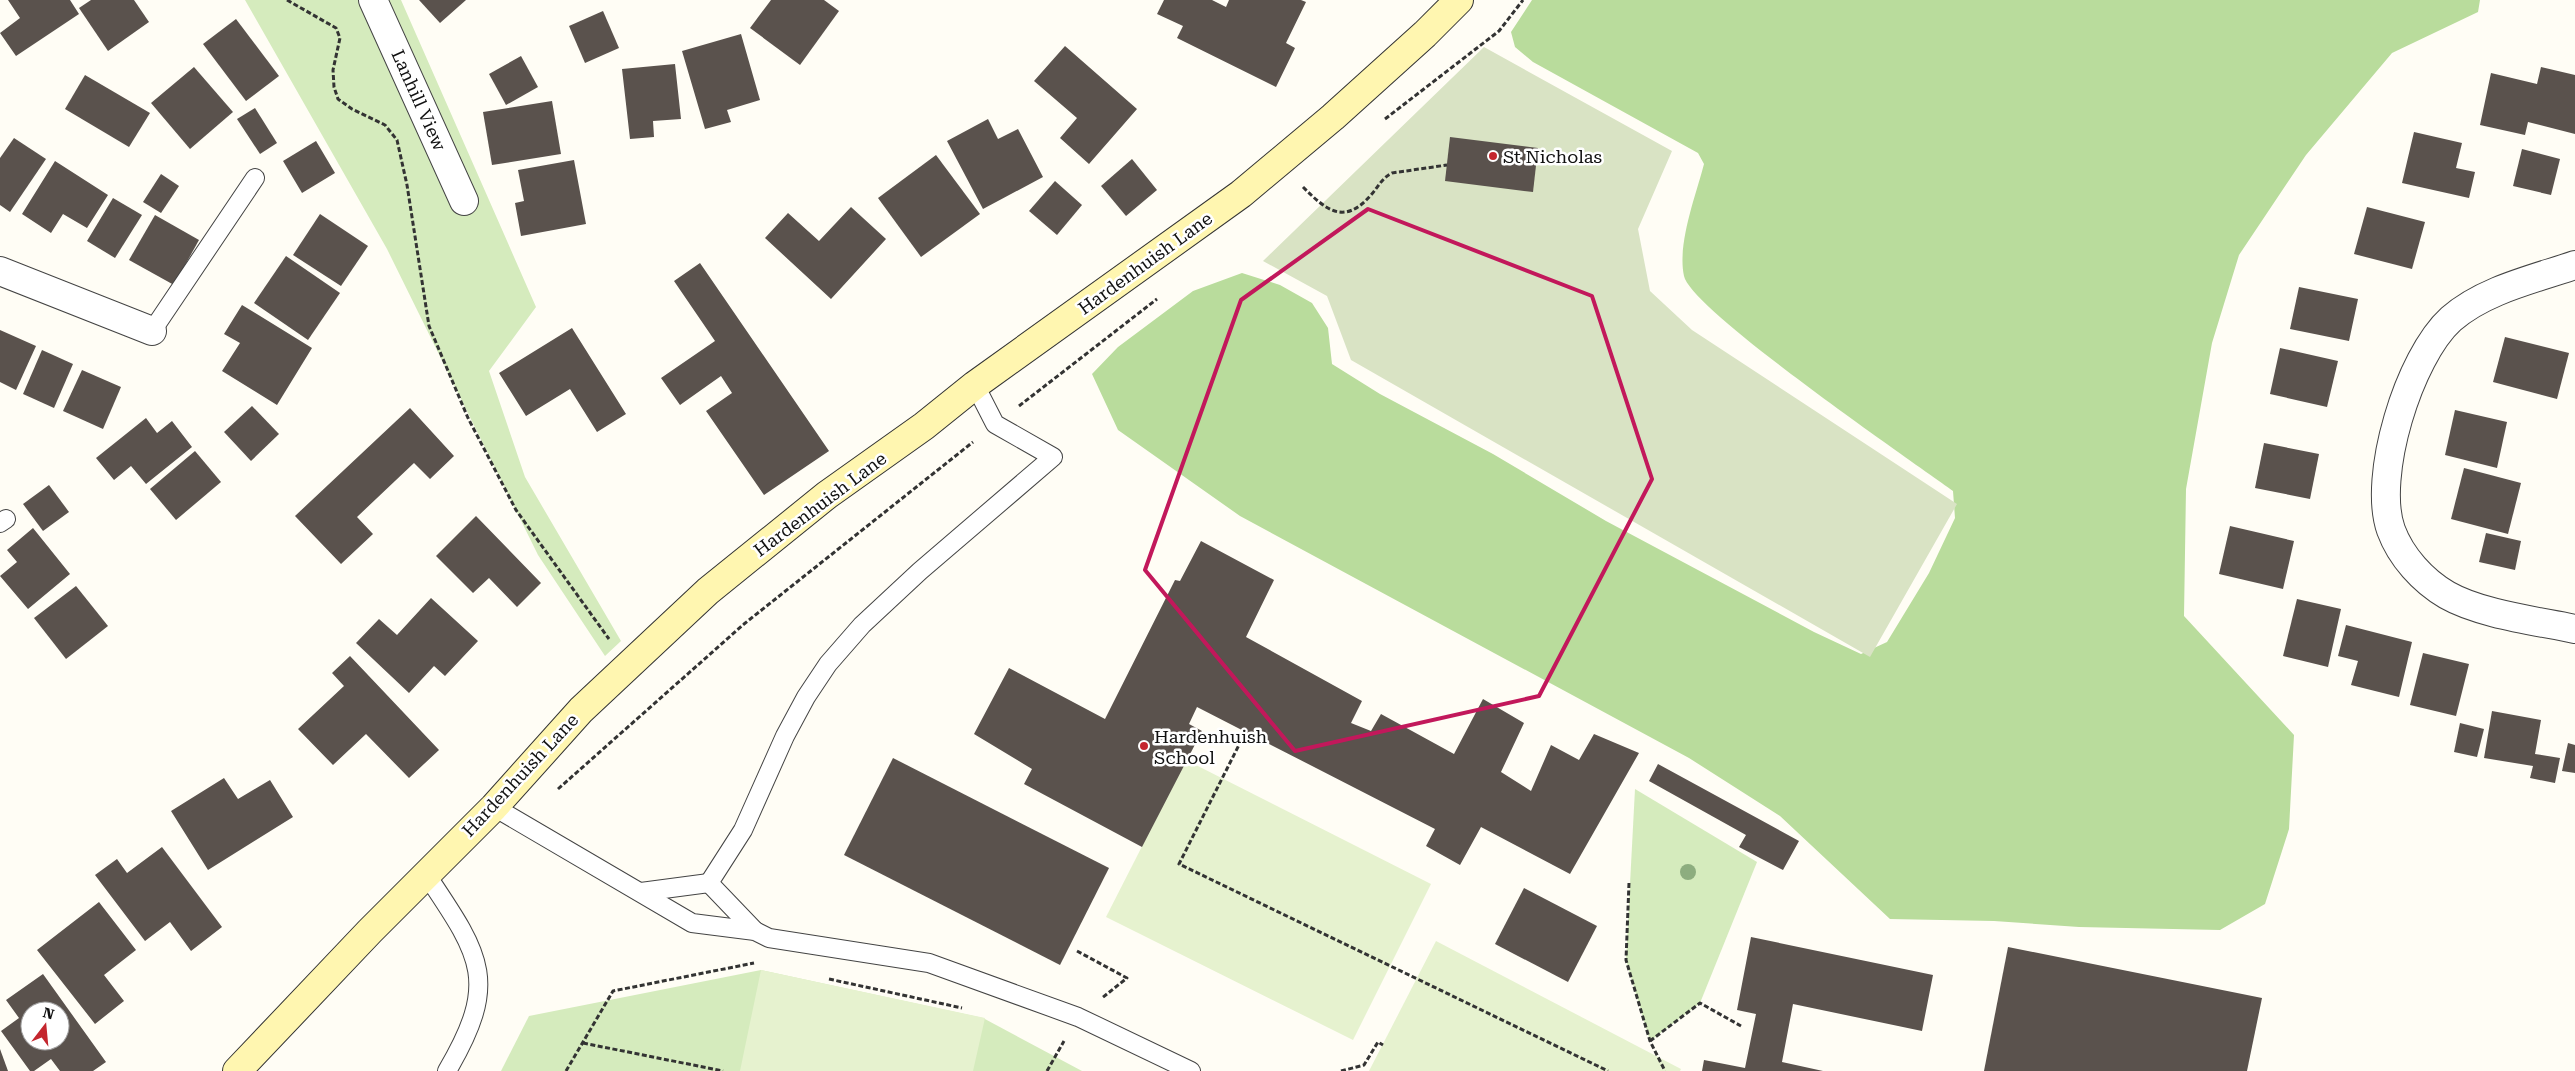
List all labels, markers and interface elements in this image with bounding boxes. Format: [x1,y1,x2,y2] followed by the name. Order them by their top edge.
[387,46,451,154] street label: Lanhill View
[1503,146,1602,167] place label: St Nicholas
[1487,150,1499,162] marker: St Nicholas
[1074,207,1216,319] street label: Hardenhuish Lane
[750,447,890,561] street label: Hardenhuish Lane
[458,709,582,841] street label: Hardenhuish Lane
[1154,726,1268,768] place label: Hardenhuish School
[1138,740,1150,752] marker: Hardenhuish School
[20,1001,70,1051] north arrow
[41,1004,56,1023] text: N

